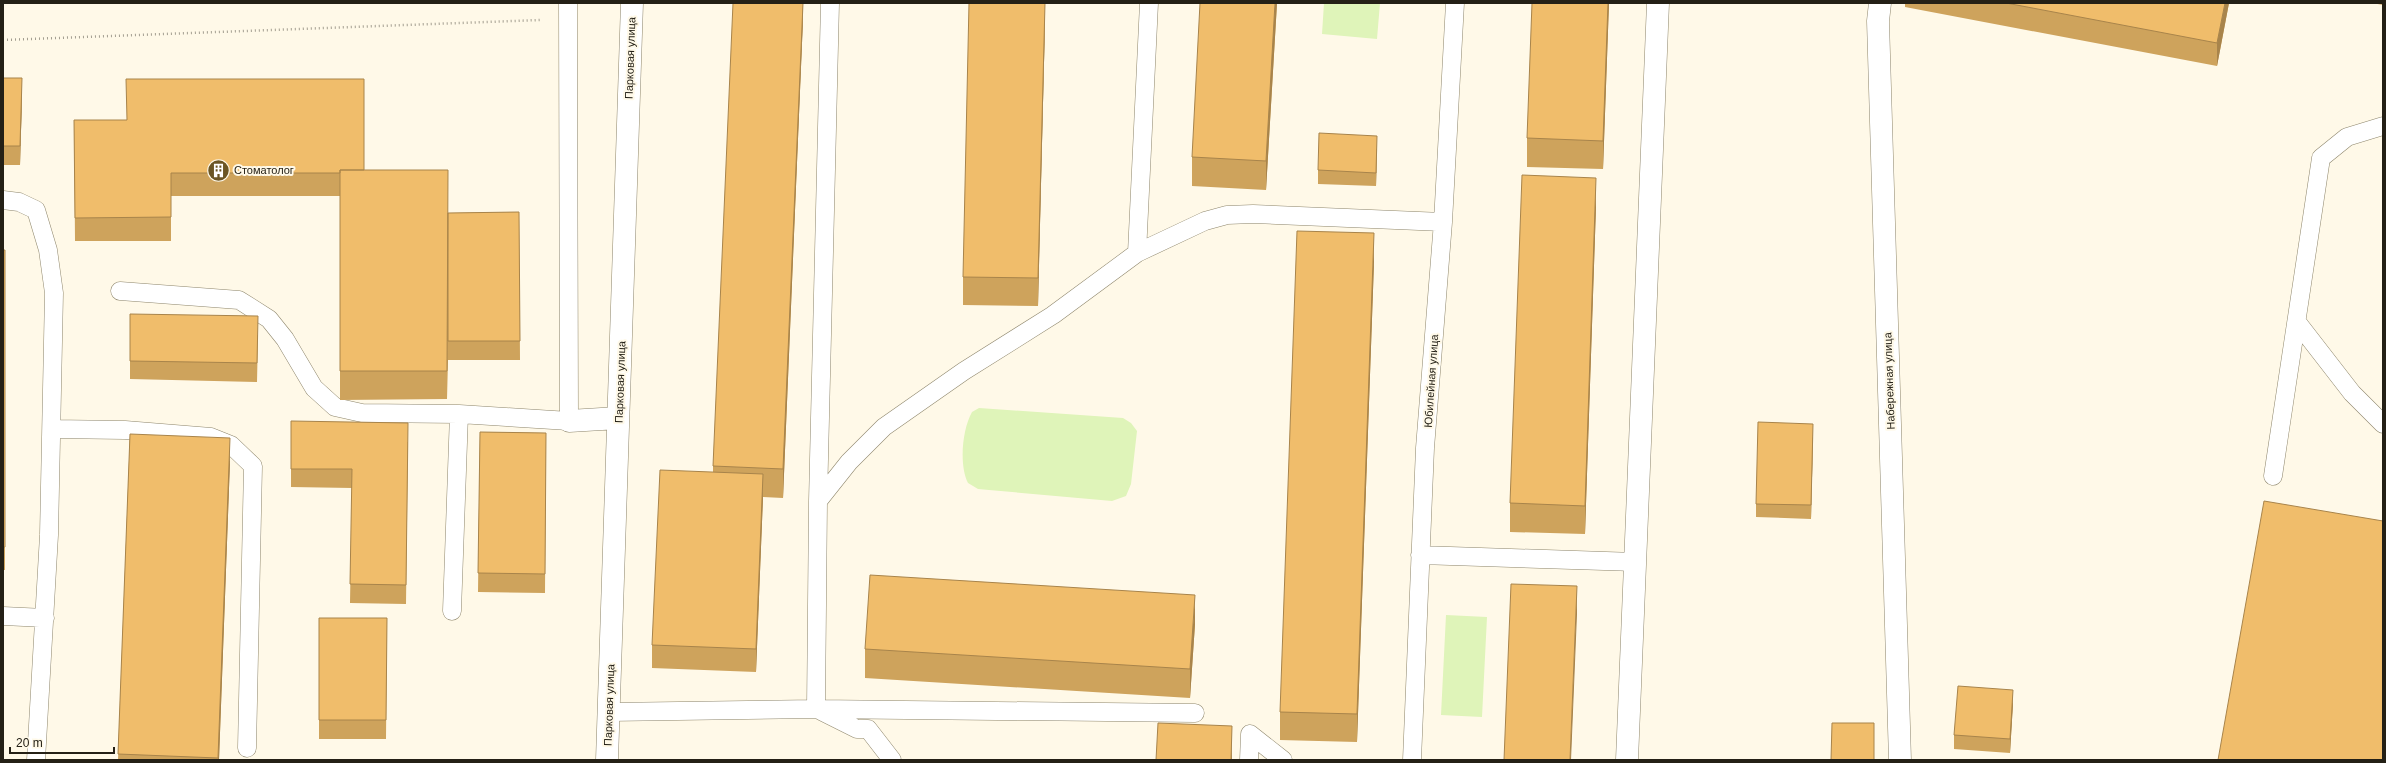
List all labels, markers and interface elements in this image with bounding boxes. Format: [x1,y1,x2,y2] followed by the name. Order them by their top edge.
[623,16,637,99] street label: Парковая улица
[206,157,232,183] building icon: Стоматолог
[234,164,294,176] place label: Стоматолог
[1881,331,1897,430] street label: Набережная улица
[1422,333,1440,428] street label: Юбилейная улица
[613,340,627,423] street label: Парковая улица
[602,663,616,746] street label: Парковая улица
[10,729,114,755] scale bar
[16,736,43,750] text: 20 m

